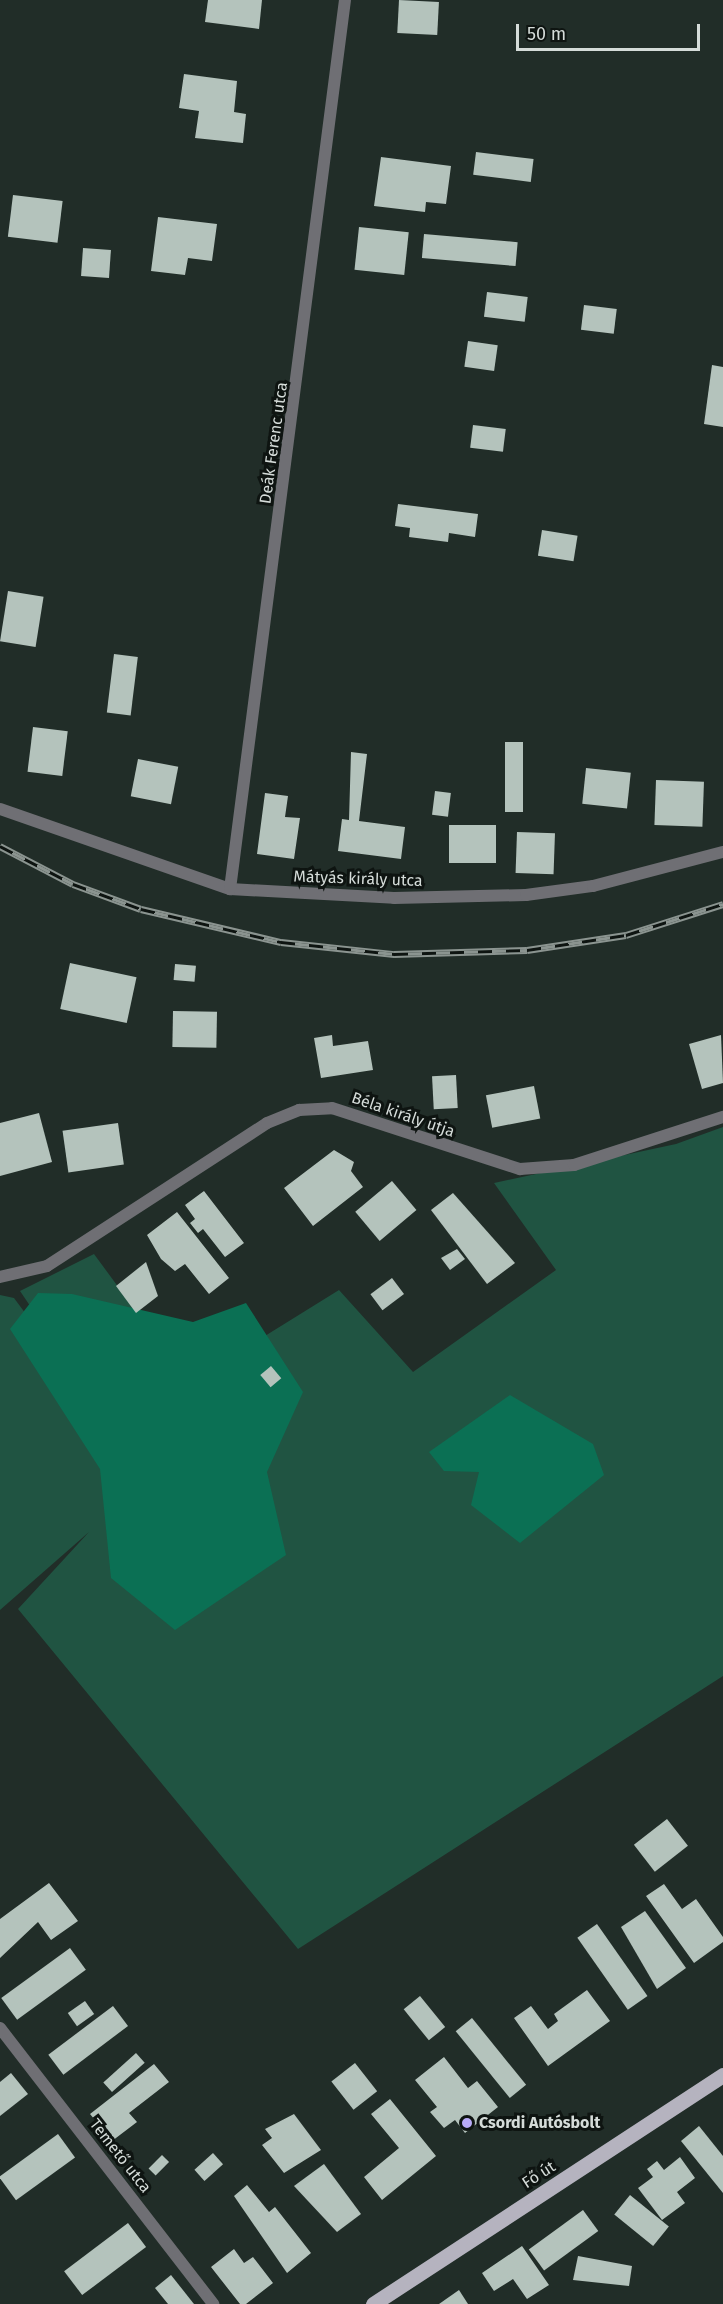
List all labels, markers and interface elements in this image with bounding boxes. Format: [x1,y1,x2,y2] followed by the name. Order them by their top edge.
[519,12,704,50] scale bar
[527,23,566,45] text: 50 m
[256,381,292,505] street label: Deák Ferenc utca
[293,867,423,891] street label: Mátyás király utca
[349,1088,457,1142] street label: Béla király útja
[479,2113,600,2133] place label: Csordi Autósbolt
[85,2115,155,2197] street label: Temető utca
[460,2116,474,2130] marker: Csordi Autósbolt
[519,2157,559,2193] street label: Fő út

